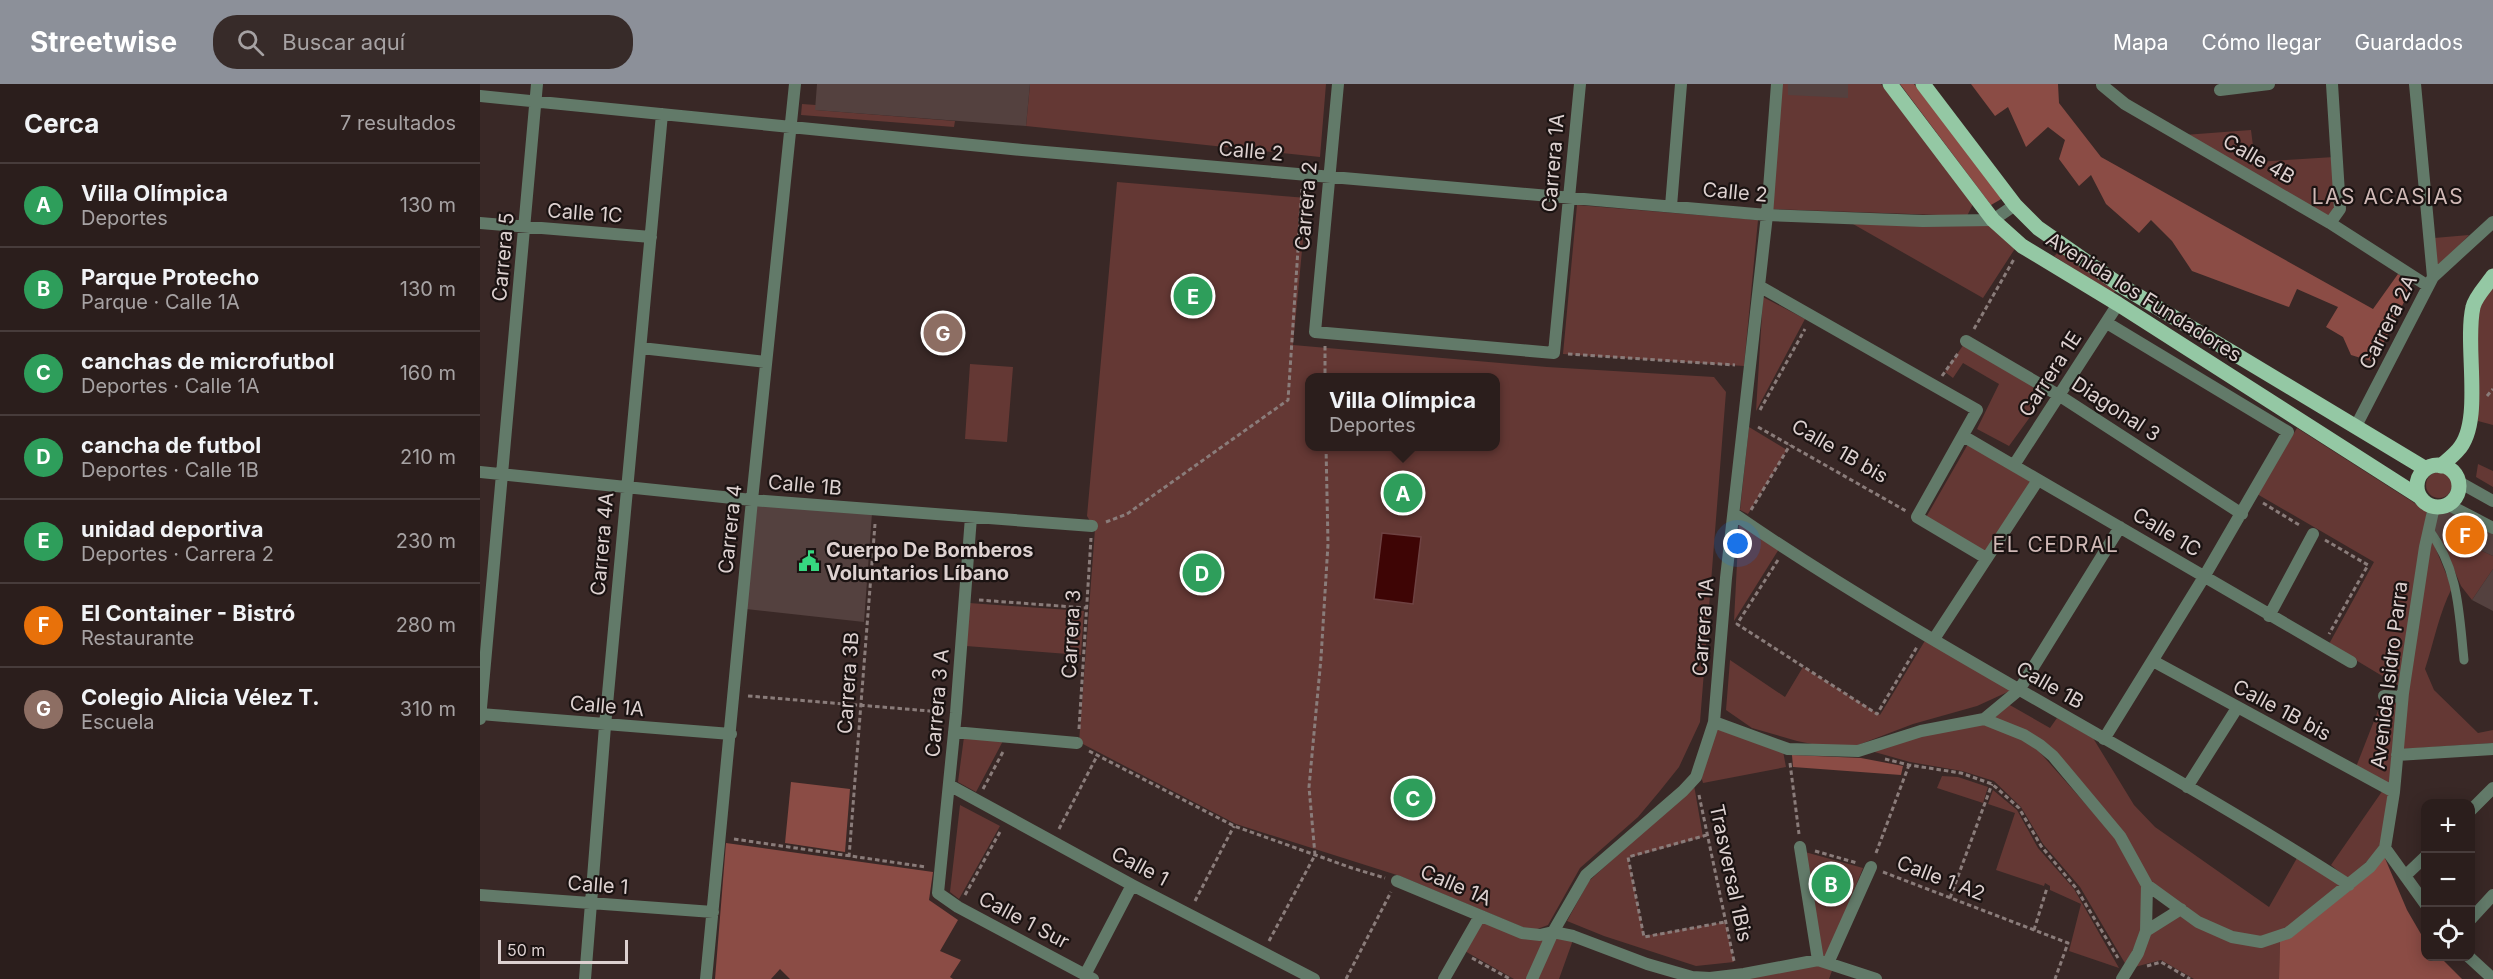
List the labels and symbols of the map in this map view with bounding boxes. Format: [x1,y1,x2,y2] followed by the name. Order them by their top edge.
[1537,113,1569,213] street label: Carrera 1A
[2219,129,2299,189] street label: Calle 4B
[1218,136,1284,166] street label: Calle 2
[1290,161,1322,251] street label: Carrera 2
[1702,177,1768,207] street label: Calle 2
[2312,184,2464,209] district label: LAS ACASIAS
[546,198,624,228] street label: Calle 1C
[487,212,519,302] street label: Carrera 5
[2042,227,2246,367] street label: Avenida los Fundadores
[2354,271,2422,373] street label: Carrera 2A
[1174,274,1212,318] pin: E
[924,310,962,356] pin: G
[2013,327,2087,421] street label: Carrera 1E
[2067,372,2165,446] street label: Diagonal 3
[1788,414,1892,488] street label: Calle 1B bis
[767,470,843,500] street label: Calle 1B
[1384,470,1422,516] pin: A
[713,483,747,575] street label: Carrera 4
[586,491,618,597] street label: Carrera 4A
[2128,502,2206,562] street label: Calle 1C
[2446,512,2484,558] pin: F
[1723,529,1752,558] your location
[1993,532,2119,557] district label: EL CEDRAL
[826,538,1034,585] place label: Cuerpo De Bomberos Voluntarios Líbano
[797,549,821,573] public building icon: Cuerpo De Bomberos Voluntarios Líbano
[1182,550,1222,596] pin: D
[1688,577,1718,677] street label: Carrera 1A
[2366,580,2412,770] street label: Avenida Isidro Parra
[1057,589,1085,679] street label: Carrera 3
[832,631,864,735] street label: Carrera 3B
[920,648,954,758] street label: Carrera 3 A
[2012,656,2088,714] street label: Calle 1B
[2229,674,2335,746] street label: Calle 1B bis
[569,691,645,721] street label: Calle 1A
[1394,776,1432,820] pin: C
[1705,802,1757,944] street label: Trasversal 1Bis
[1107,841,1173,891] street label: Calle 1
[1893,850,1989,906] street label: Calle 1 A2
[1417,859,1495,911] street label: Calle 1A
[1812,862,1850,906] pin: B
[567,871,629,899] street label: Calle 1
[975,886,1074,954] street label: Calle 1 Sur
[498,937,628,964] scale bar

